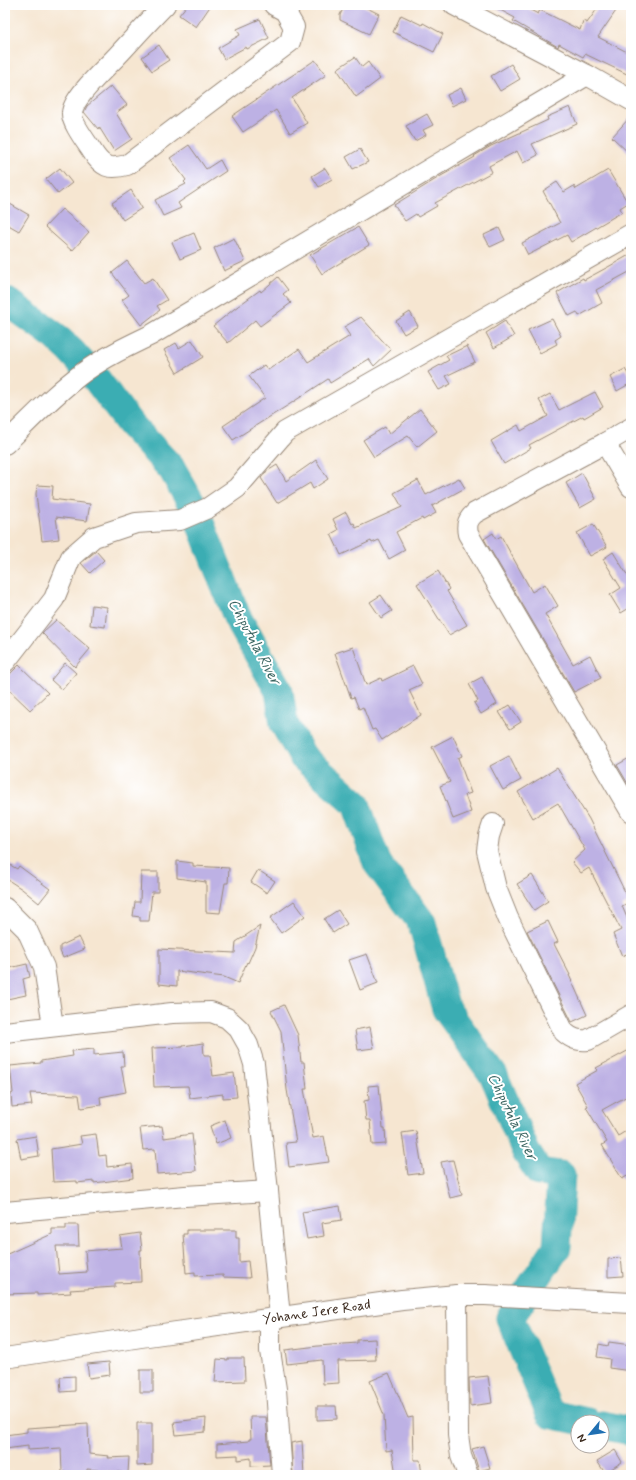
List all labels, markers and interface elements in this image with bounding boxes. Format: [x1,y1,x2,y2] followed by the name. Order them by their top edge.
[223,596,286,690] water label: Chiputula River
[482,1070,542,1165] water label: Chiputula River
[261,1296,372,1329] street label: Yohane Jere Road
[570,1414,610,1454] north arrow
[574,1432,590,1445] text: N

